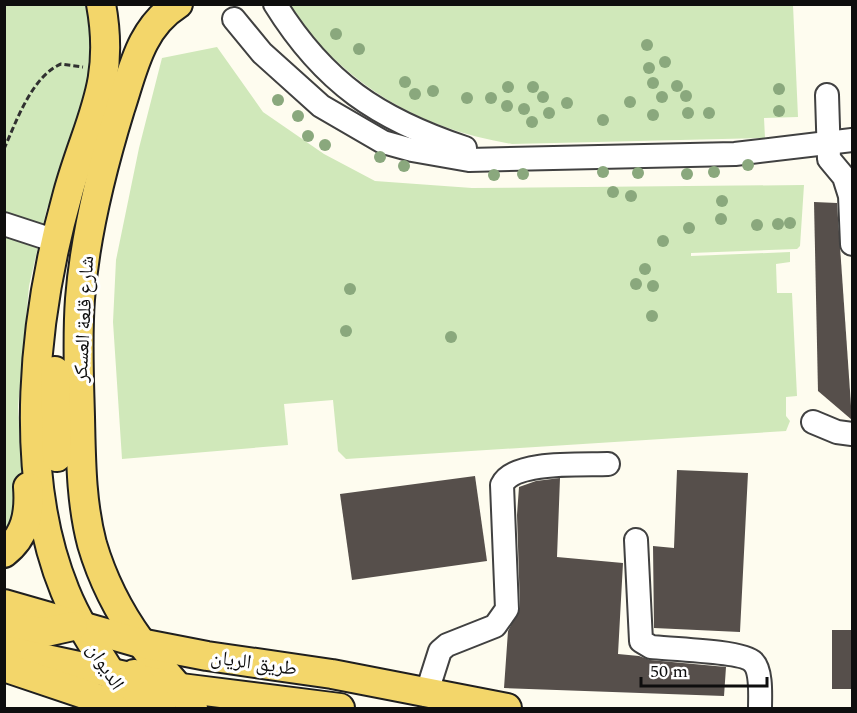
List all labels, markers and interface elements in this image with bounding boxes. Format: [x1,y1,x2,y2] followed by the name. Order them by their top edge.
[66,255,102,384] street label: شارع قلعة العسكر
[79,637,132,696] street label: الديوان
[209,642,299,684] street label: طريق الريان
[641,650,767,688] scale bar
[650,658,688,685] text: 50 m

